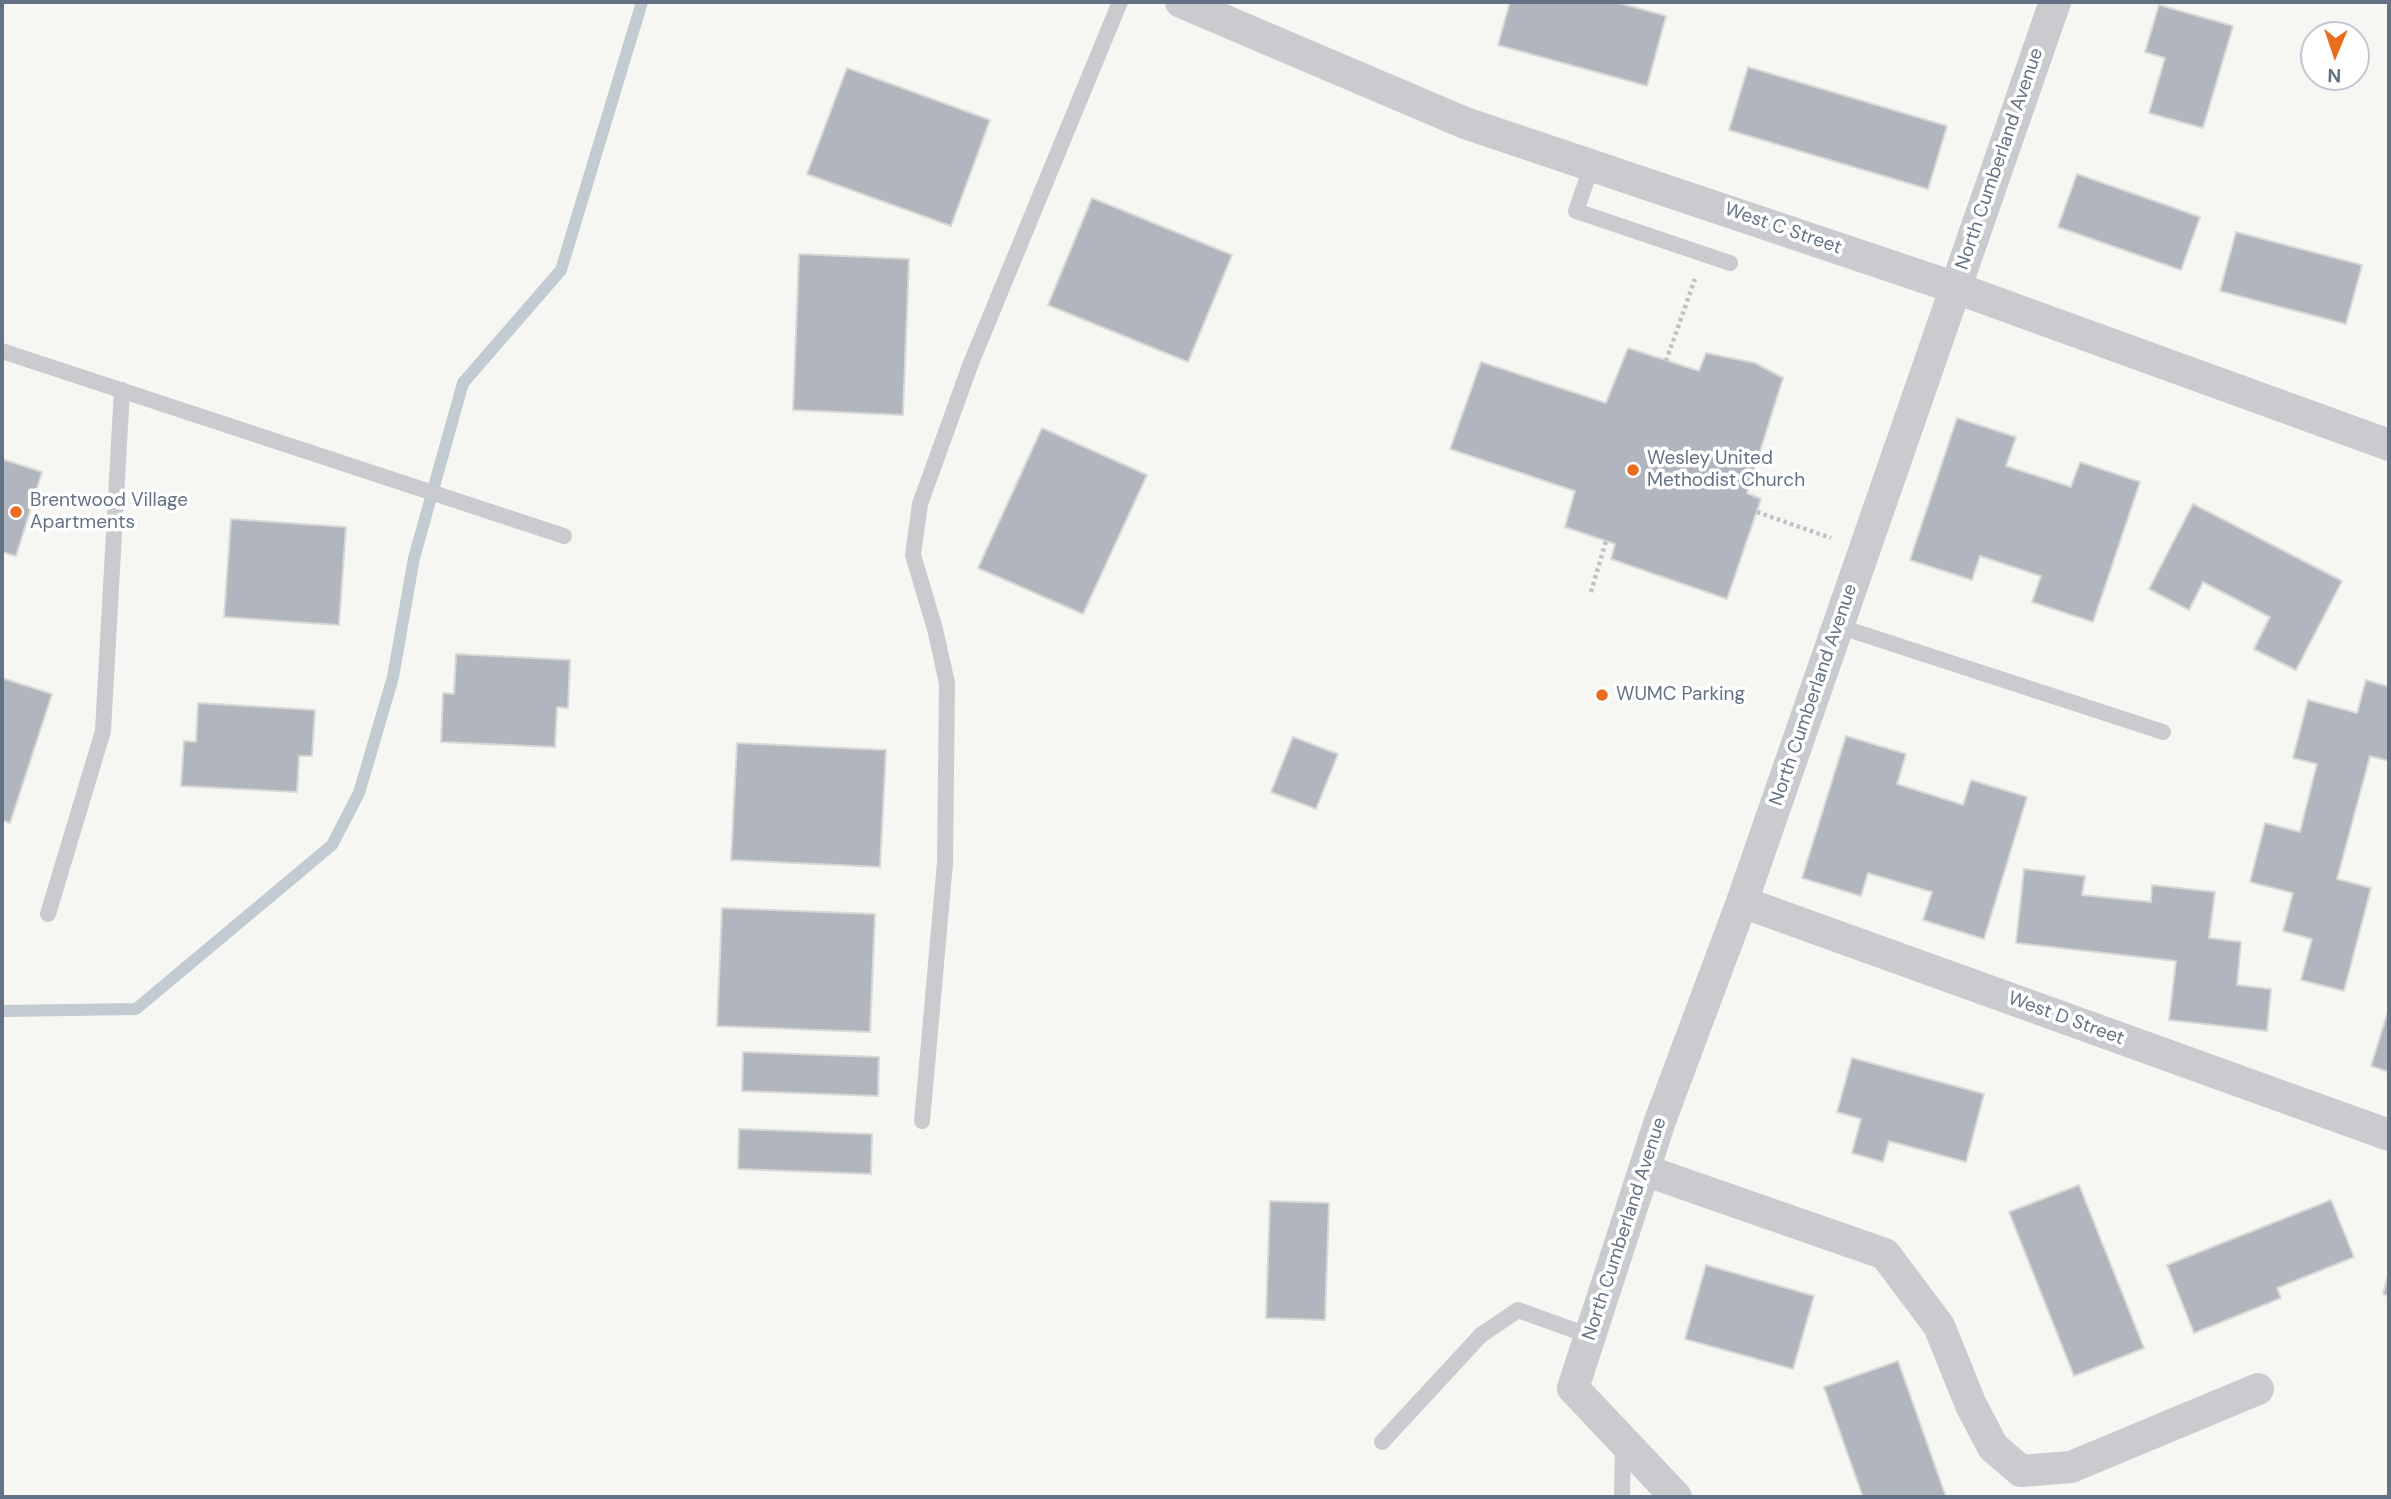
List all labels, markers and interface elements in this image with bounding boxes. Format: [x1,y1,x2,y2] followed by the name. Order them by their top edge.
[2300,21,2370,91] north arrow
[1951,45,2049,273] street label: North Cumberland Avenue
[2327,63,2342,88] text: N
[1721,198,1845,260] street label: West C Street
[1647,448,1805,492] place label: Wesley United Methodist Church
[1625,462,1641,478] marker: Wesley United Methodist Church
[30,490,188,534] place label: Brentwood Village Apartments
[8,504,24,520] marker: Brentwood Village Apartments
[1765,581,1863,809] street label: North Cumberland Avenue
[1616,684,1745,706] place label: WUMC Parking
[1594,687,1610,703] marker: WUMC Parking
[2005,987,2127,1051] street label: West D Street
[1578,1115,1672,1343] street label: North Cumberland Avenue

